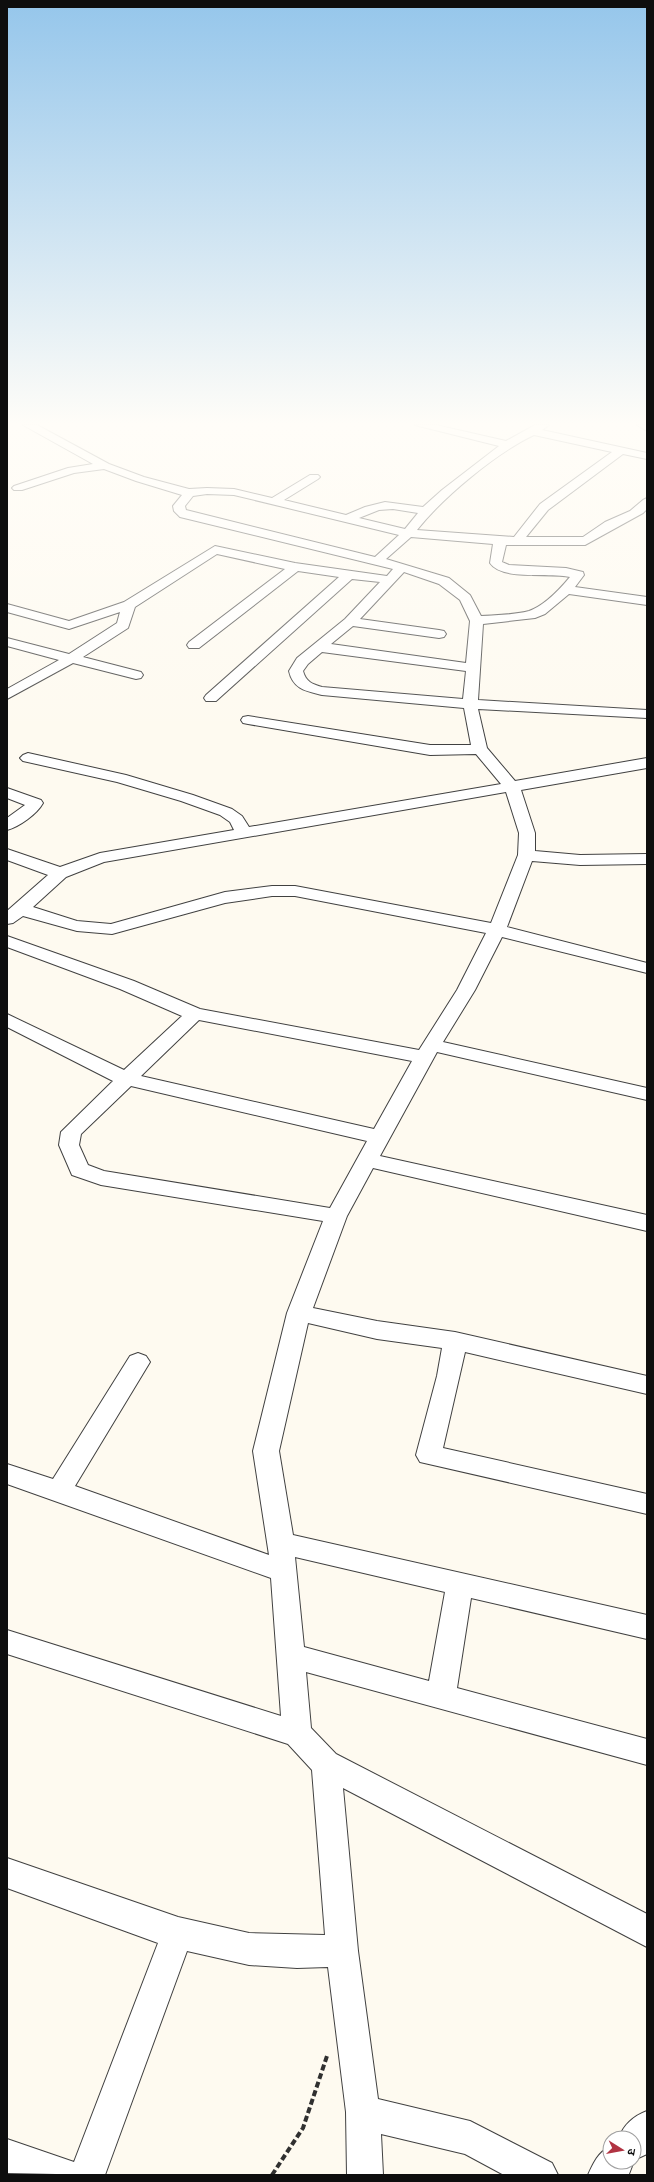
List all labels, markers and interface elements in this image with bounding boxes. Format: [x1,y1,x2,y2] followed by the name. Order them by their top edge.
[602,2130,642,2170] north arrow
[623,2147,639,2157] text: उ

